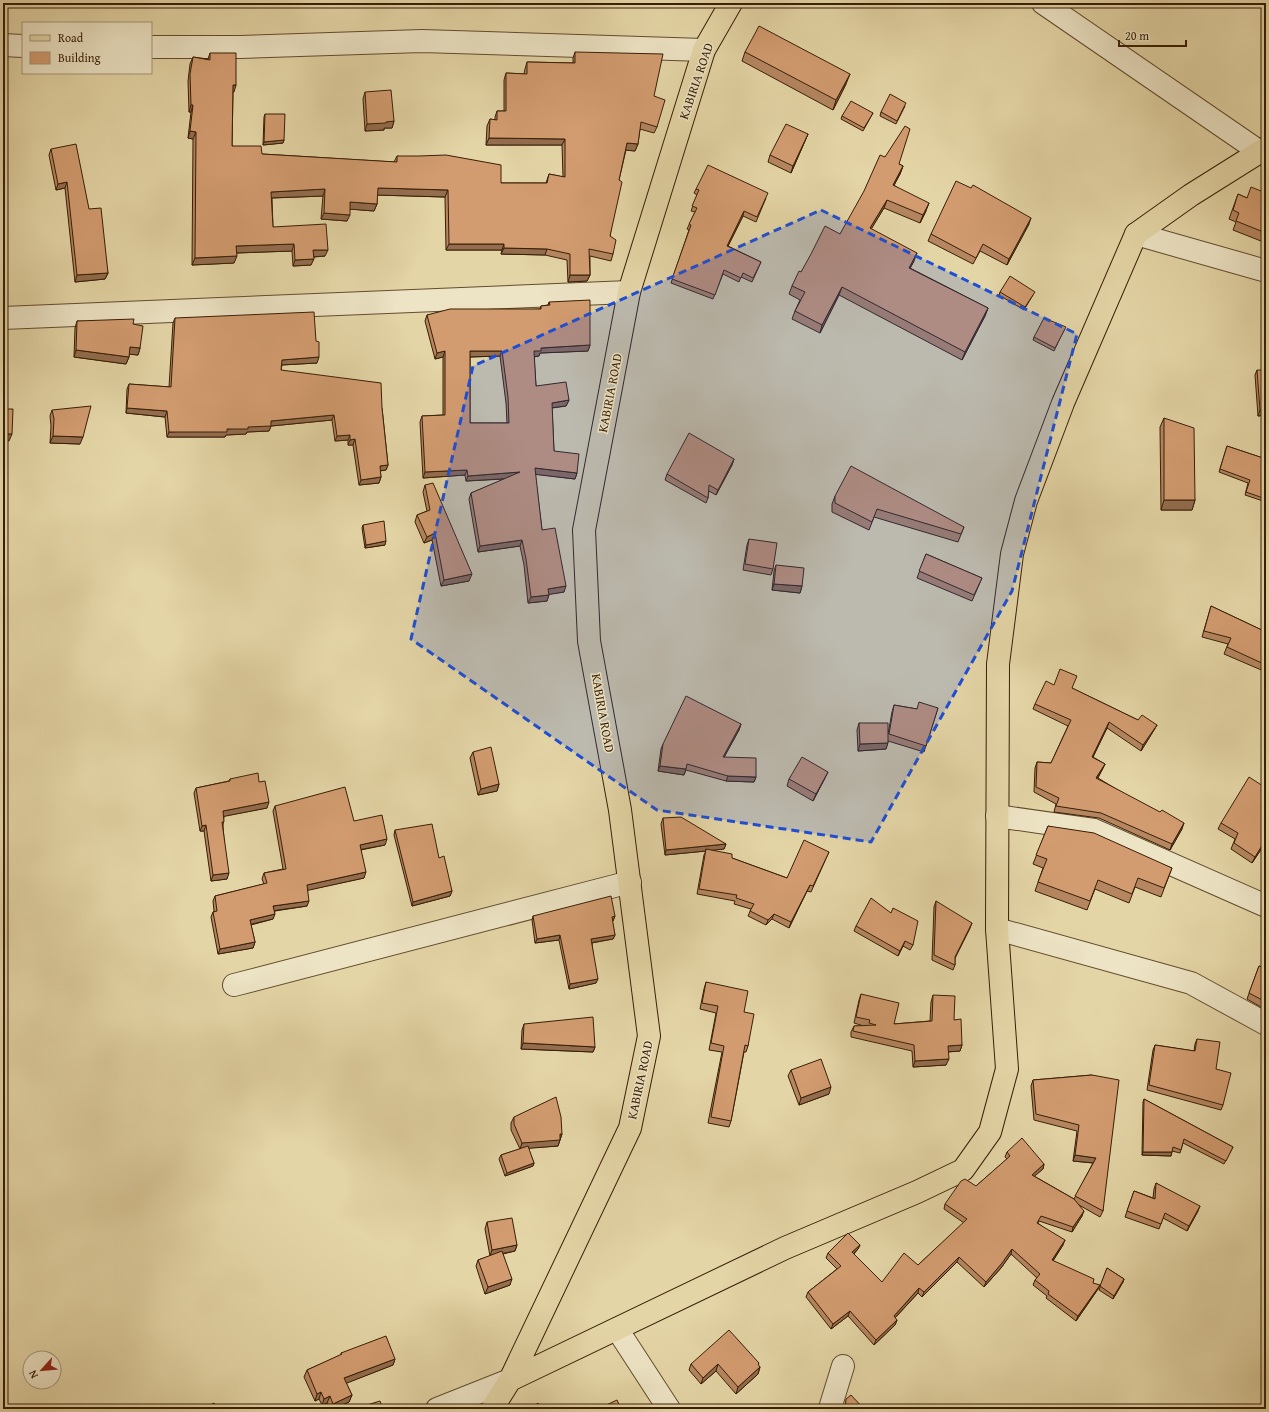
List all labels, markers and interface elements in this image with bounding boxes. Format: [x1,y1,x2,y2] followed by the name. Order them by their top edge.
[22,22,152,74] legend
[1119,22,1186,48] scale bar
[1125,27,1149,44] text: 20 m
[58,29,84,46] text: Road
[674,40,718,122] street label: KABIRIA ROAD
[58,49,101,66] text: Building
[593,352,627,434] street label: KABIRIA ROAD
[587,672,619,754] street label: KABIRIA ROAD
[622,1039,658,1121] street label: KABIRIA ROAD
[22,1350,62,1390] north arrow
[24,1367,42,1381] text: N

